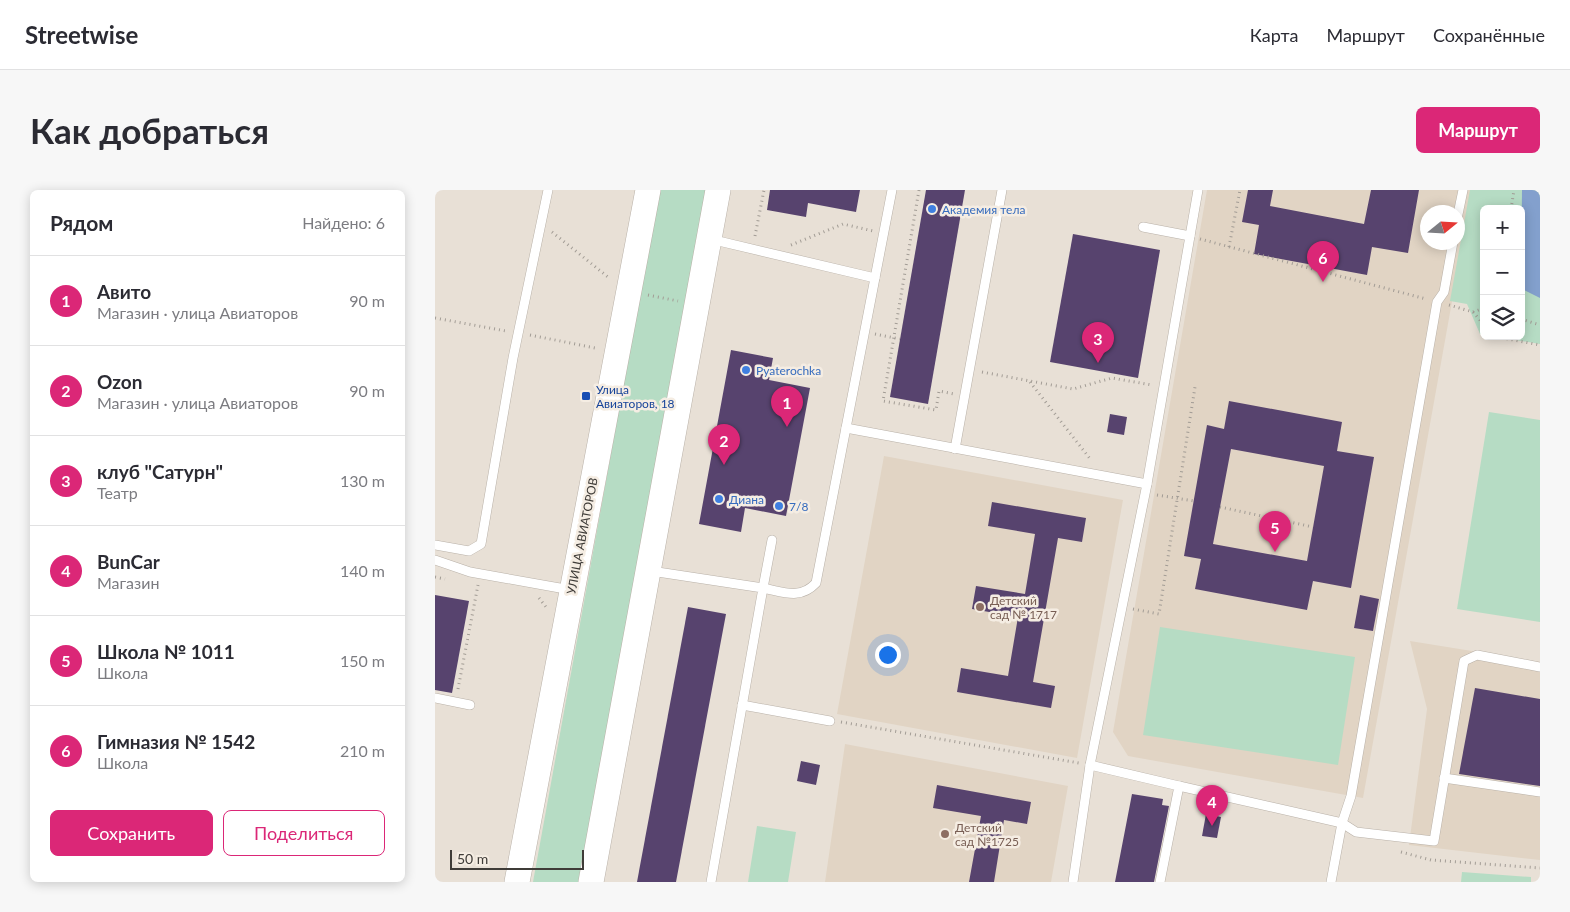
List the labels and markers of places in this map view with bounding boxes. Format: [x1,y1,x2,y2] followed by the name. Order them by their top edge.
[942,202,1025,217] place label: Академия тела
[926,203,938,215] marker: Академия тела
[1307,241,1339,282] pin: 6
[1082,322,1114,363] pin: 3
[756,363,821,378] place label: Pyaterochka
[740,364,752,376] marker: Pyaterochka
[596,382,675,411] place label: Улица Авиаторов, 18
[771,386,803,427] pin: 1
[580,390,592,402] marker: Улица Авиаторов, 18
[708,424,740,465] pin: 2
[729,492,764,507] place label: Диана
[713,493,725,505] marker: Диана
[789,499,808,514] place label: 7/8
[773,500,785,512] marker: 7/8
[1259,511,1291,552] pin: 5
[990,593,1057,622] place label: Детский сад № 1717
[974,601,986,613] marker: Детский сад № 1717
[1196,785,1228,826] pin: 4
[955,820,1019,849] place label: Детский сад №1725
[939,828,951,840] marker: Детский сад №1725

